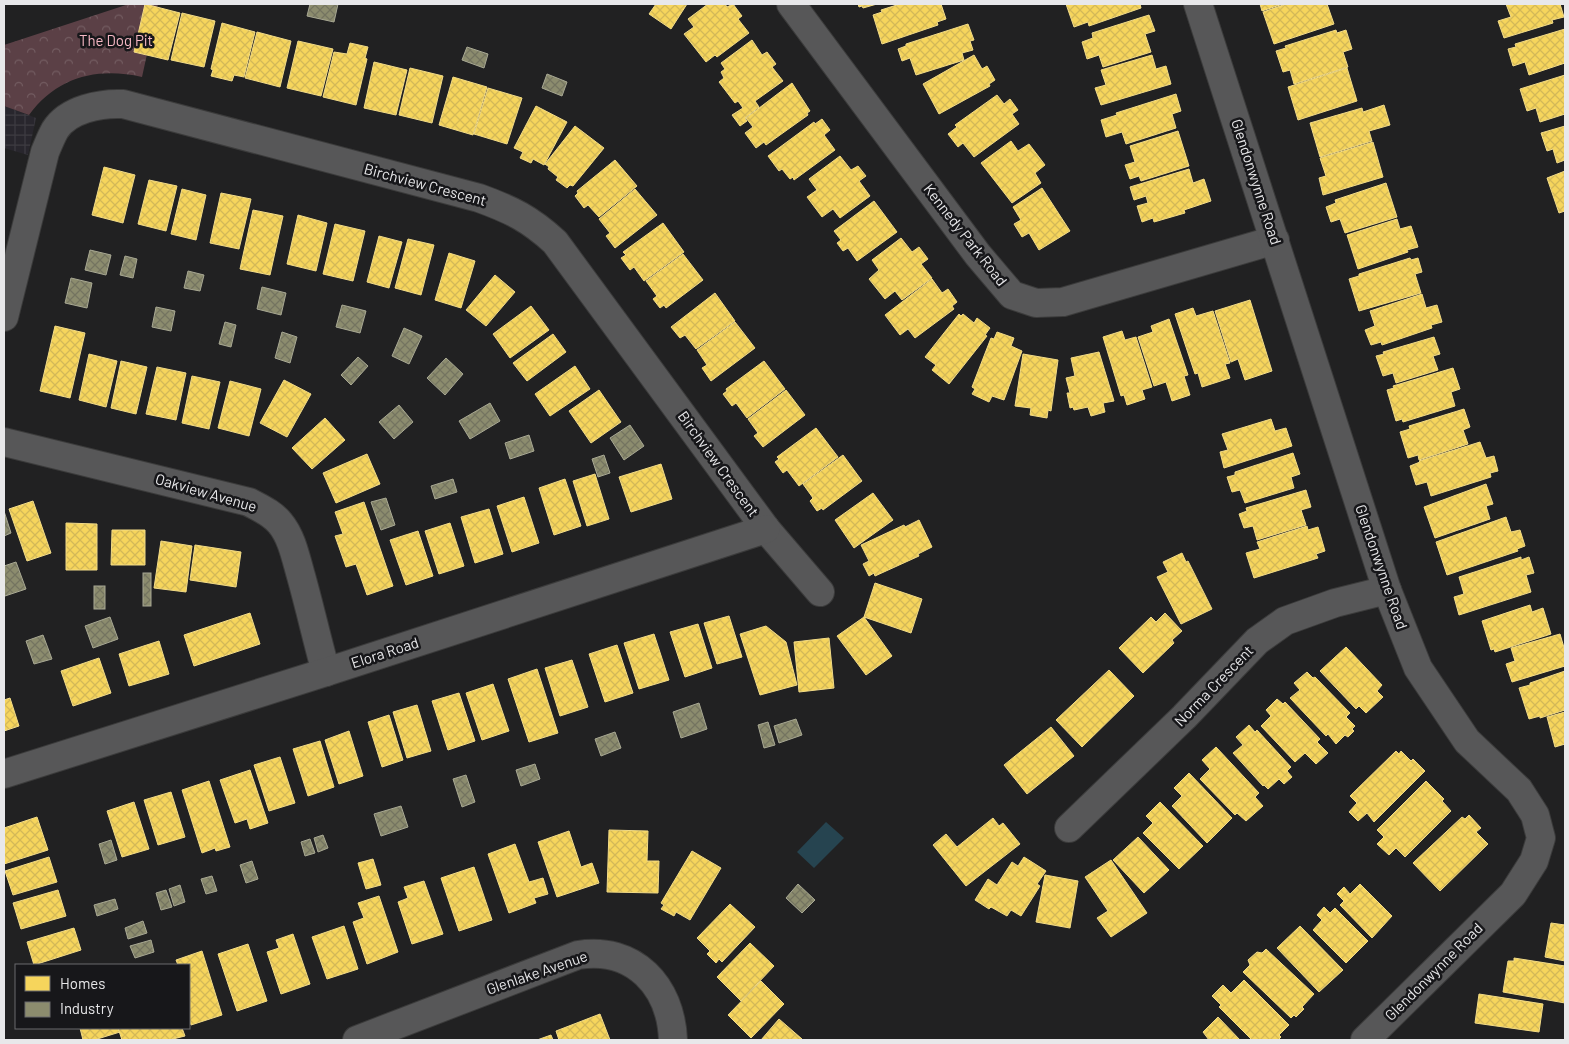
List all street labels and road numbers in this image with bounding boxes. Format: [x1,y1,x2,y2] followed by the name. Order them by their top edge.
[1228,117,1286,247] street label: Glendonwynne Road
[362,159,488,209] street label: Birchview Crescent
[920,180,1011,289] street label: Kennedy Park Road
[675,407,763,520] street label: Birchview Crescent
[153,469,259,515] street label: Oakview Avenue
[1352,502,1412,631] street label: Glendonwynne Road
[349,633,421,671] street label: Elora Road
[1170,641,1256,730] street label: Norma Crescent
[1381,919,1486,1024] street label: Glendonwynne Road
[484,946,590,998] street label: Glenlake Avenue

